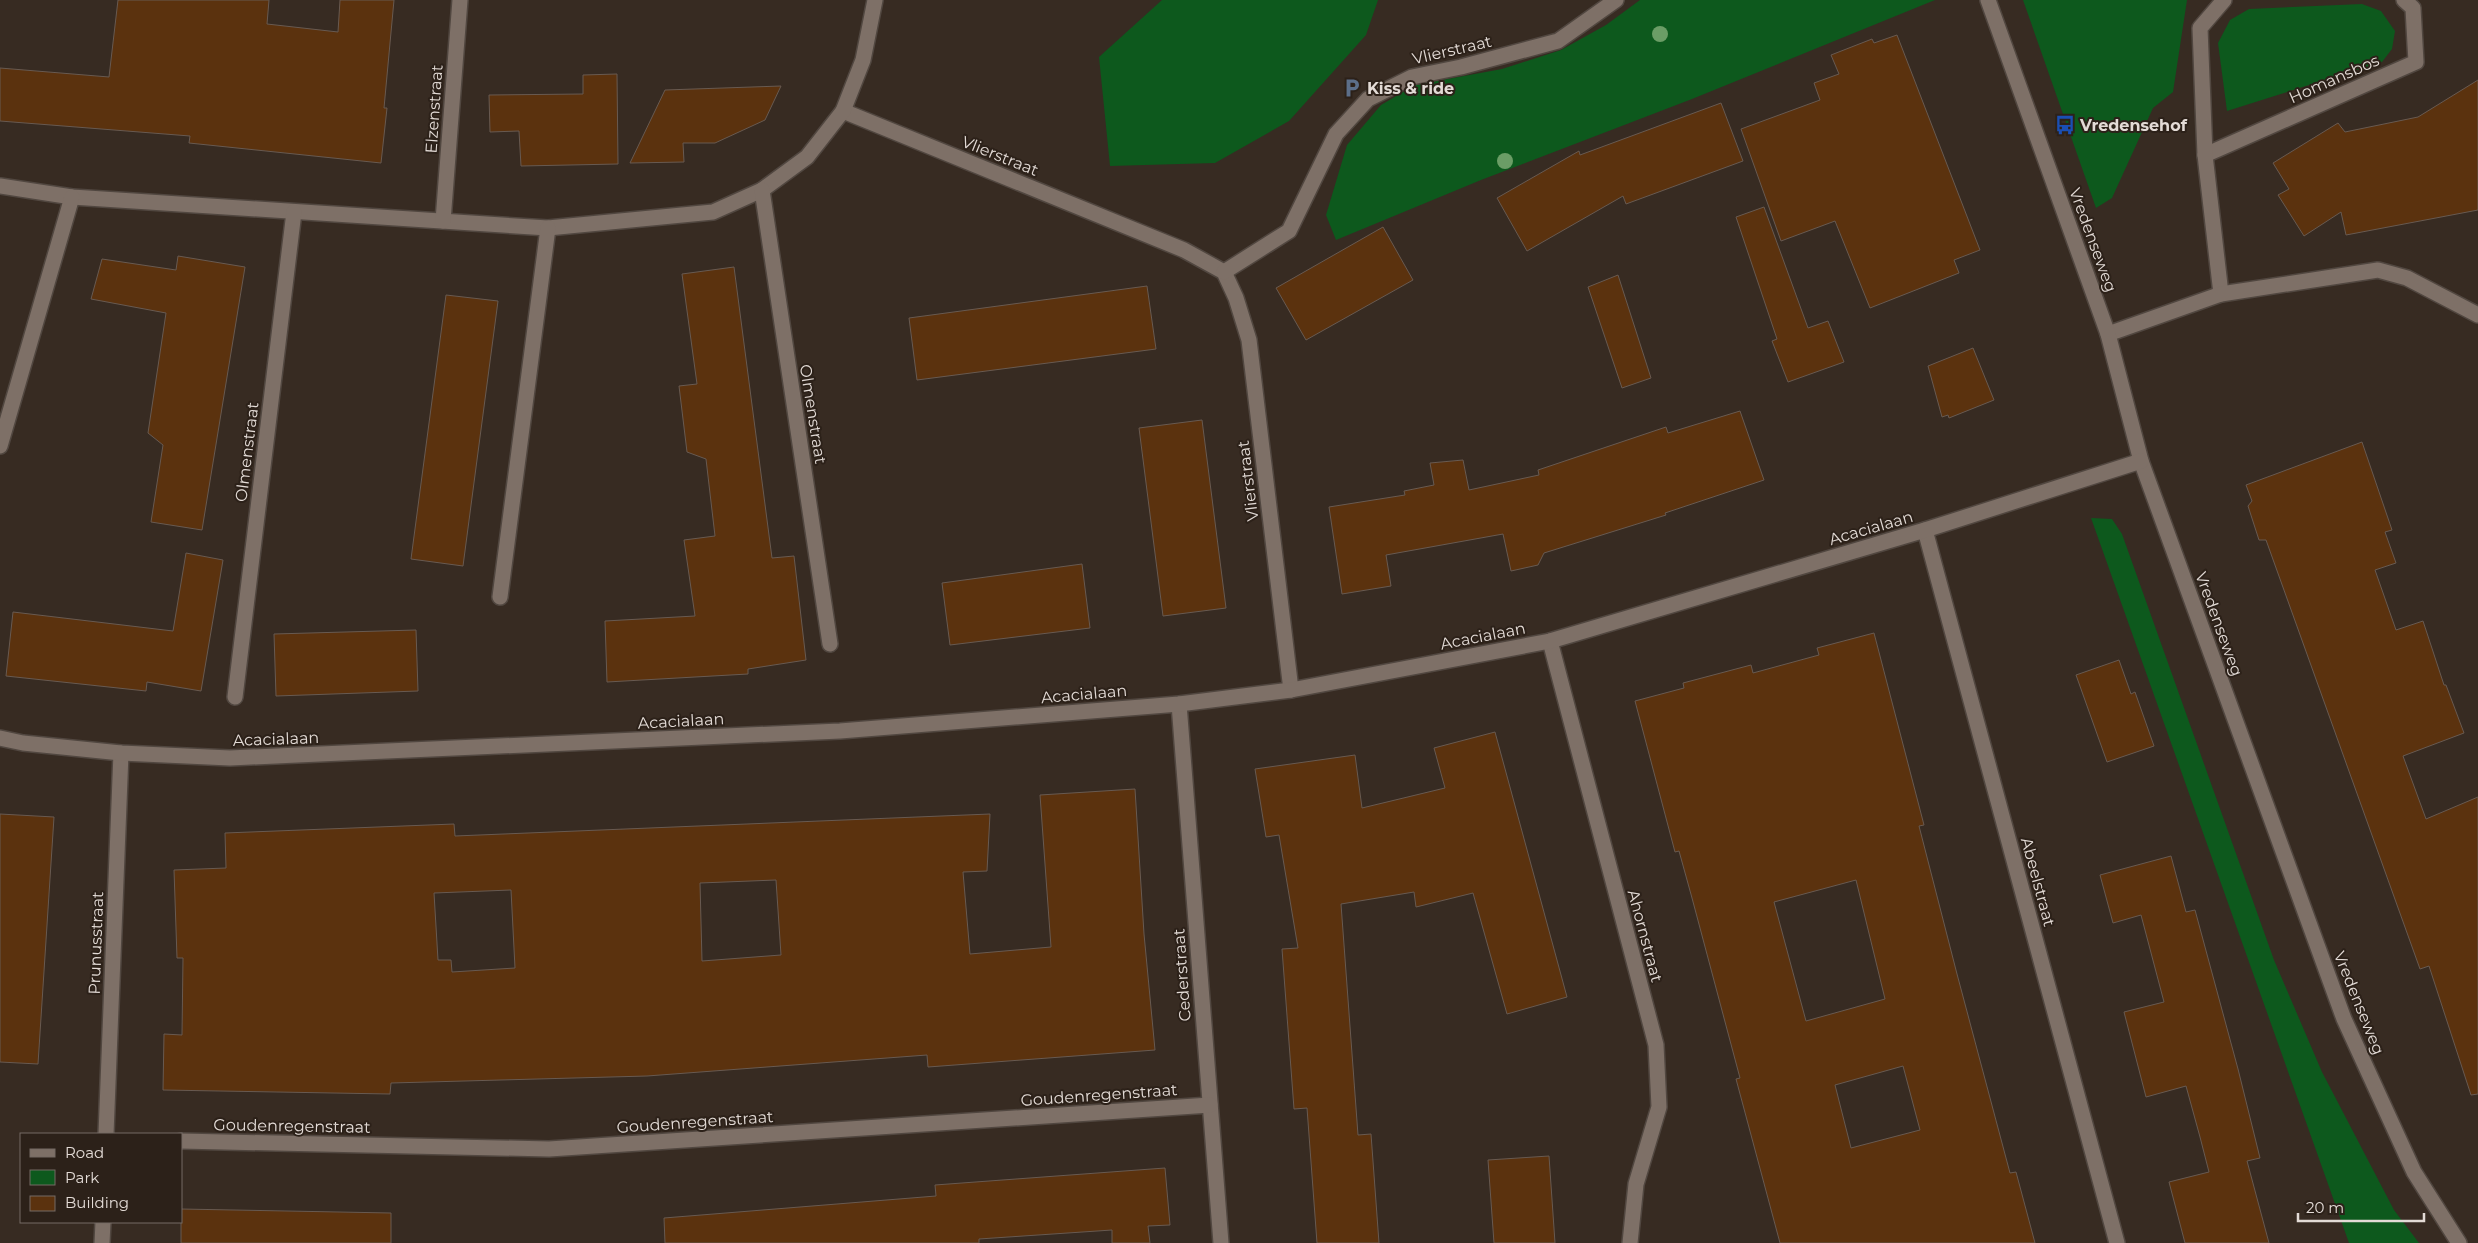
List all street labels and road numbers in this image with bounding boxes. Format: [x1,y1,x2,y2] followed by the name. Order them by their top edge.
[1410,32,1494,68] street label: Vlierstraat
[2286,51,2382,107] street label: Homansbos
[421,63,447,154] street label: Elzenstraat
[959,132,1042,180] street label: Vlierstraat
[2065,185,2121,295] street label: Vredenseweg
[796,363,830,466] street label: Olmenstraat
[231,400,263,503] street label: Olmenstraat
[1234,439,1262,522] street label: Vlierstraat
[1827,507,1915,549] street label: Acacialaan
[2191,569,2247,679] street label: Vredenseweg
[1439,618,1527,654] street label: Acacialaan
[1040,681,1128,707] street label: Acacialaan
[637,709,725,733] street label: Acacialaan
[232,728,320,750] street label: Acacialaan
[2017,835,2059,929] street label: Abeelstraat
[1624,888,1667,985] street label: Ahornstraat
[85,891,107,995] street label: Prunusstraat
[1169,927,1195,1022] street label: Cederstraat
[2330,949,2388,1057] street label: Vredenseweg
[1020,1080,1179,1110] street label: Goudenregenstraat
[616,1107,775,1137] street label: Goudenregenstraat
[213,1115,371,1137] street label: Goudenregenstraat

